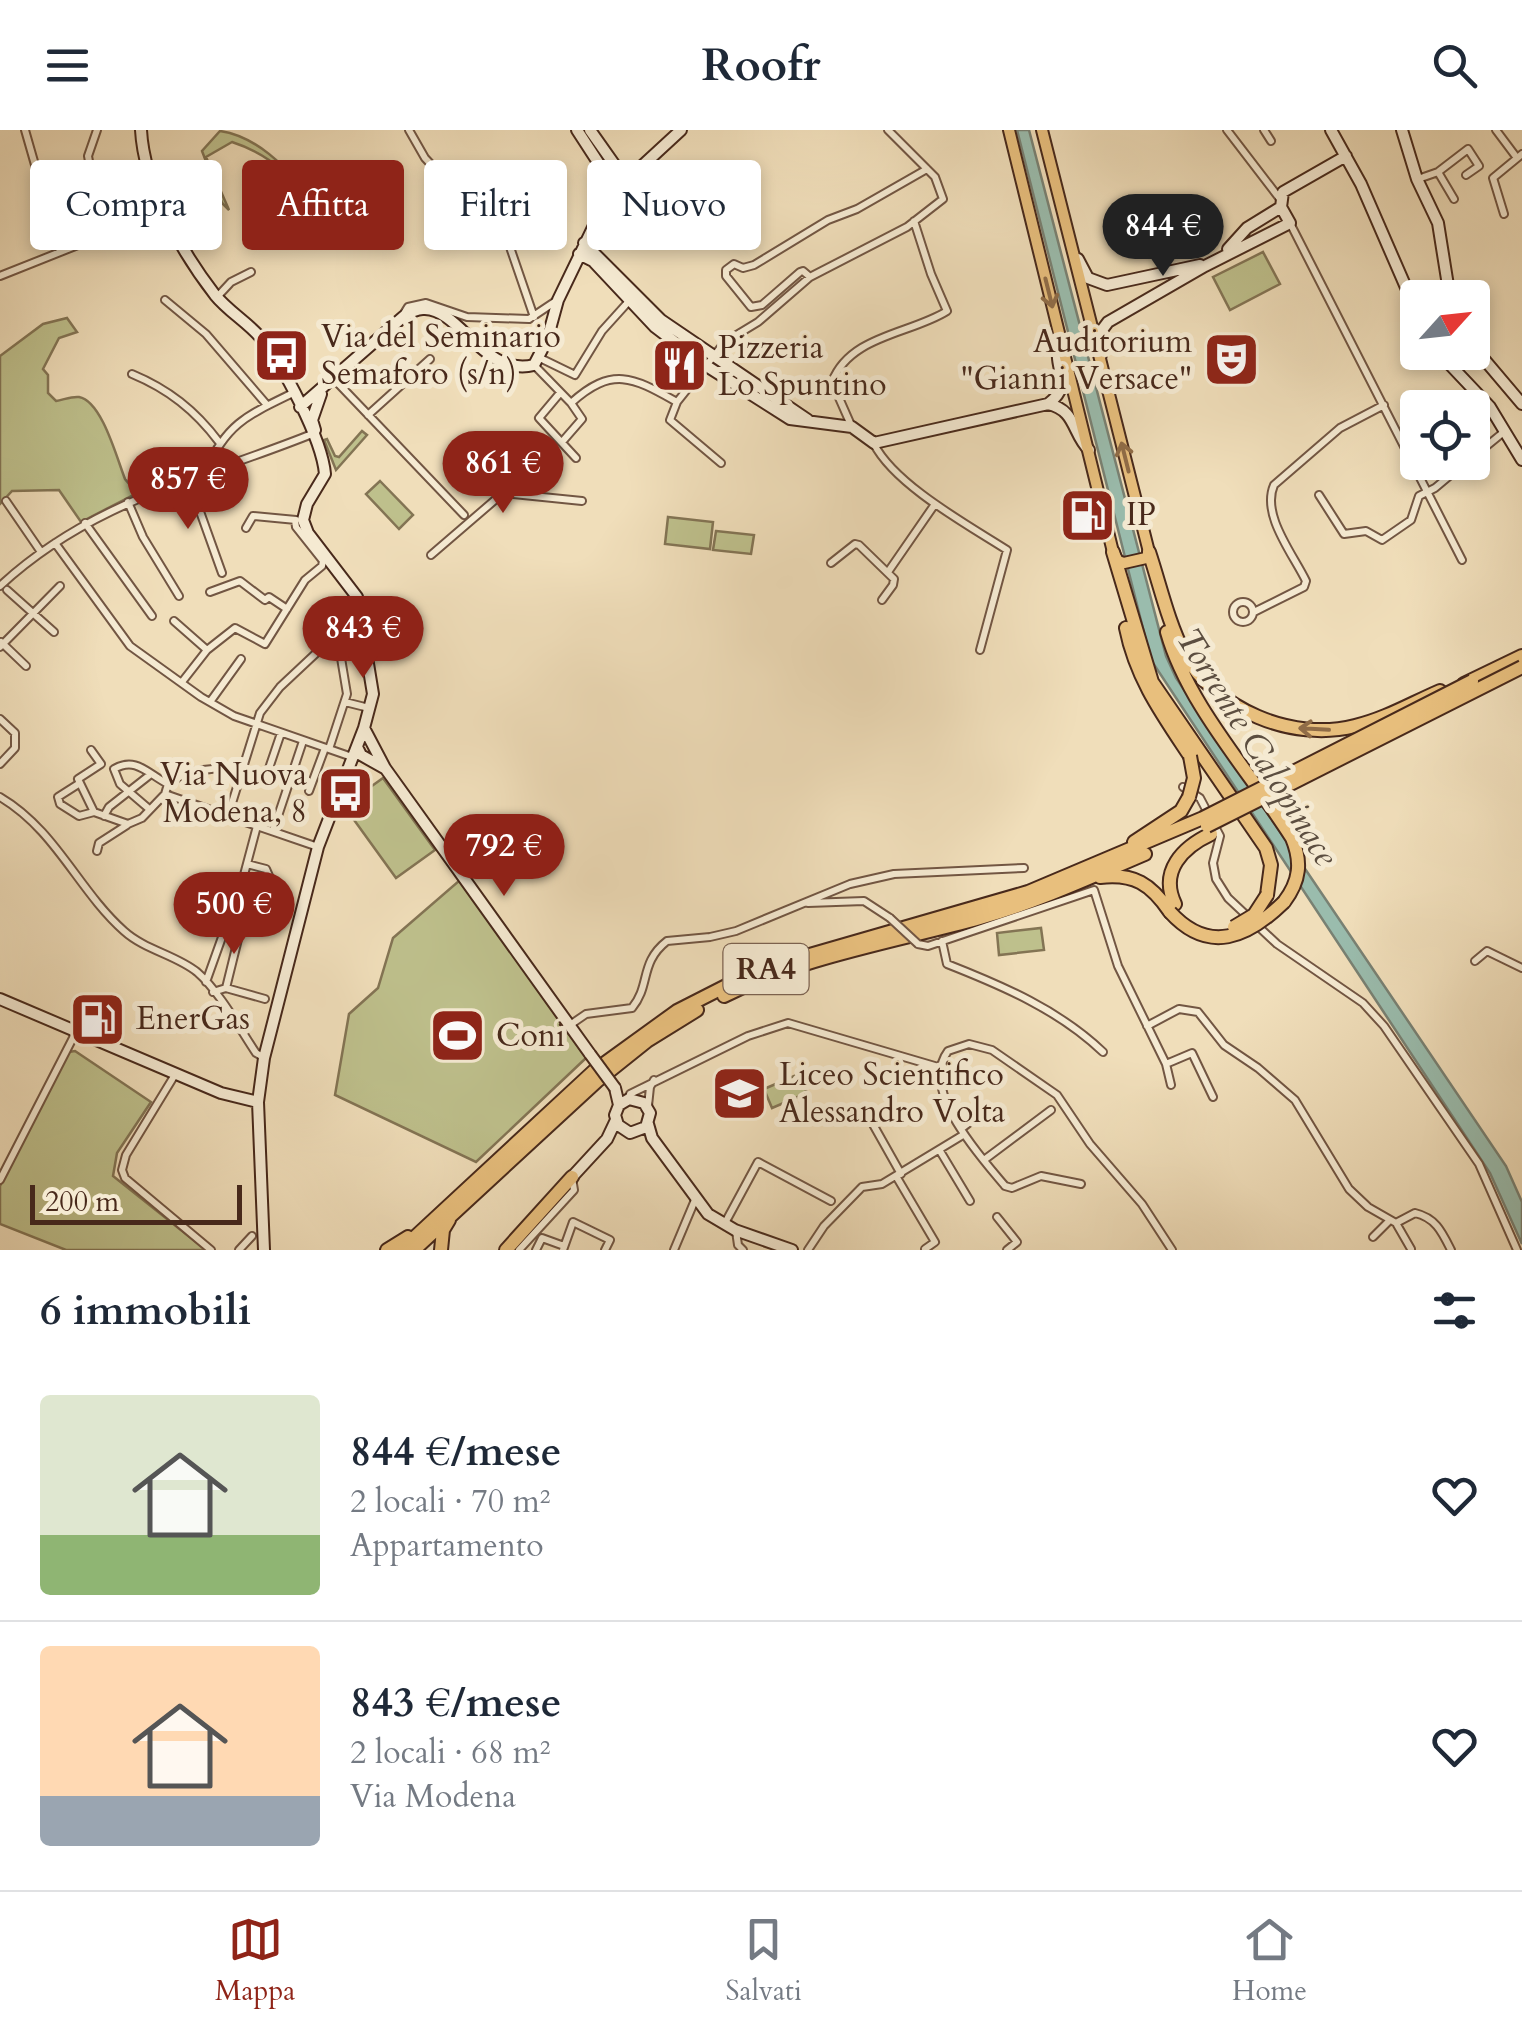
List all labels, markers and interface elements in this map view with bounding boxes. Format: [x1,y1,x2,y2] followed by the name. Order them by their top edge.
[701,35,821,96] text: Roofr
[40,38,95,93] icon: menu
[1427,38,1482,93] icon: search
[30,160,222,250] chip: Compra
[242,160,404,250] chip: Affitta
[424,160,567,250] chip: Filtri
[587,160,761,250] chip: Nuovo
[1093,194,1233,279] pin: 844 €
[1125,204,1201,248] text: 844 €
[1041,276,1059,308] one-way arrow
[1400,280,1490,370] north arrow
[1400,280,1490,480] map controls
[321,315,561,396] place label: Via del Seminario Semaforo (s/n)
[960,320,1192,401] place label: Auditorium "Gianni Versace"
[252,325,312,385] bus stop icon: Via del Seminario Semaforo (s/n)
[718,326,887,407] place label: Pizzeria Lo Spuntino
[1201,330,1261,390] theatre icon: Auditorium "Gianni Versace"
[649,336,709,396] restaurant icon: Pizzeria Lo Spuntino
[1400,390,1490,480] button: locate
[433,431,573,516] pin: 861 €
[465,441,541,485] text: 861 €
[1114,442,1133,473] one-way arrow
[118,447,258,532] pin: 857 €
[150,457,226,501] text: 857 €
[1057,485,1117,545] fuel station icon: IP
[1126,493,1156,537] place label: IP
[293,596,433,681] pin: 843 €
[325,606,401,650] text: 843 €
[1164,619,1350,876] water label: Torrente Calopinace
[1298,719,1330,738] one-way arrow
[160,753,307,834] place label: Via Nuova Modena, 8
[316,763,376,823] bus stop icon: Via Nuova Modena, 8
[434,814,574,899] pin: 792 €
[466,824,542,868] text: 792 €
[164,872,304,957] pin: 500 €
[196,882,272,926] text: 500 €
[724,944,808,994] road number: RA4
[67,989,127,1049] fuel station icon: EnerGas
[136,997,250,1041] place label: EnerGas
[427,1006,487,1066] sports icon: Coni
[496,1014,565,1058] place label: Coni
[779,1053,1006,1134] place label: Liceo Scientifico Alessandro Volta
[710,1063,770,1123] school or university icon: Liceo Scientifico Alessandro Volta
[30,1180,242,1224] scale bar
[45,1183,119,1221] text: 200 m
[40,1282,251,1339] text: 6 immobili
[1427,1283,1482,1338] icon: filters
[350,1423,561,1480] text: 844 €/mese
[120,1435,240,1555] icon: home
[1427,1468,1482,1523] icon: heart
[350,1480,550,1524] text: 2 locali · 70 m²
[350,1524,543,1568] text: Appartamento
[350,1674,561,1731] text: 843 €/mese
[120,1686,240,1806] icon: home
[1427,1719,1482,1774] icon: heart
[350,1731,550,1775] text: 2 locali · 68 m²
[350,1775,516,1819] text: Via Modena
[215,1912,295,2010] tab: Mappa
[726,1912,802,2010] tab: Salvati
[1232,1912,1307,2010] tab: Home

